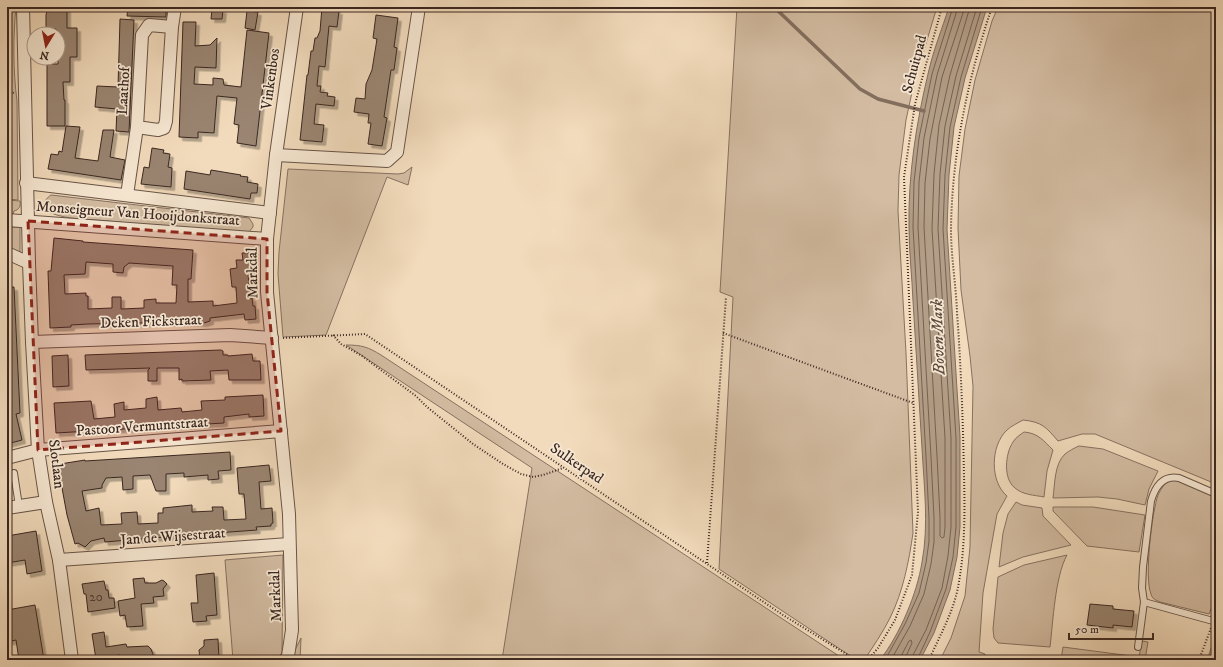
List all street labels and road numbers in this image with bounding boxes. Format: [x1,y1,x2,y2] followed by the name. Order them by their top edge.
[898,33,931,95] street label: Schuitpad
[257,47,284,112] street label: Vinkenbos
[113,64,134,116] street label: Laathof
[35,197,241,230] street label: Monseigneur Van Hooijdonkstraat
[243,247,262,299] street label: Markdal
[100,310,202,333] street label: Deken Fickstraat
[75,412,209,441] street label: Pastoor Vermuntstraat
[44,438,69,490] street label: Slotlaan
[546,439,607,488] street label: Sulkerpad
[118,523,226,550] street label: Jan de Wijsestraat
[265,570,286,622] street label: Markdal

